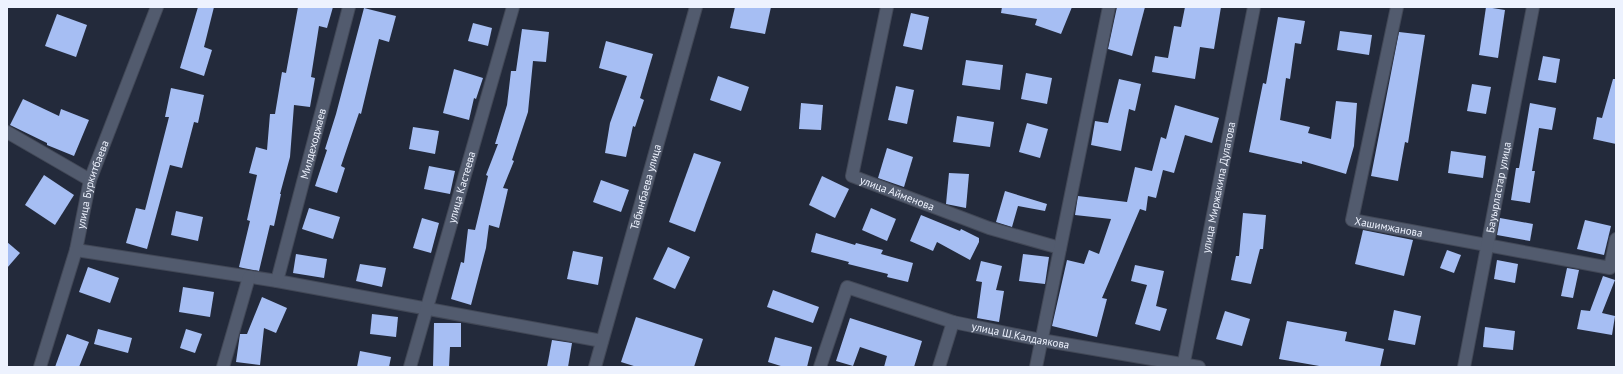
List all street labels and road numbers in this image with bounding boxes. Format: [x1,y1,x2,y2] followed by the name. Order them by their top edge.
[297,107,329,181] street label: Милдеходжаев
[1199,120,1238,254] street label: улица Миржакипа Дулатова
[73,138,112,230] street label: улица Буркитбаева
[1483,141,1514,234] street label: Бауырластар улица
[627,142,664,231] street label: Табынбаева улица
[445,150,478,225] street label: улица Кастеева
[858,173,937,214] street label: улица Айменова
[1353,214,1424,240] street label: Хашимжанова
[970,319,1071,352] street label: улица Ш.Калдаякова

